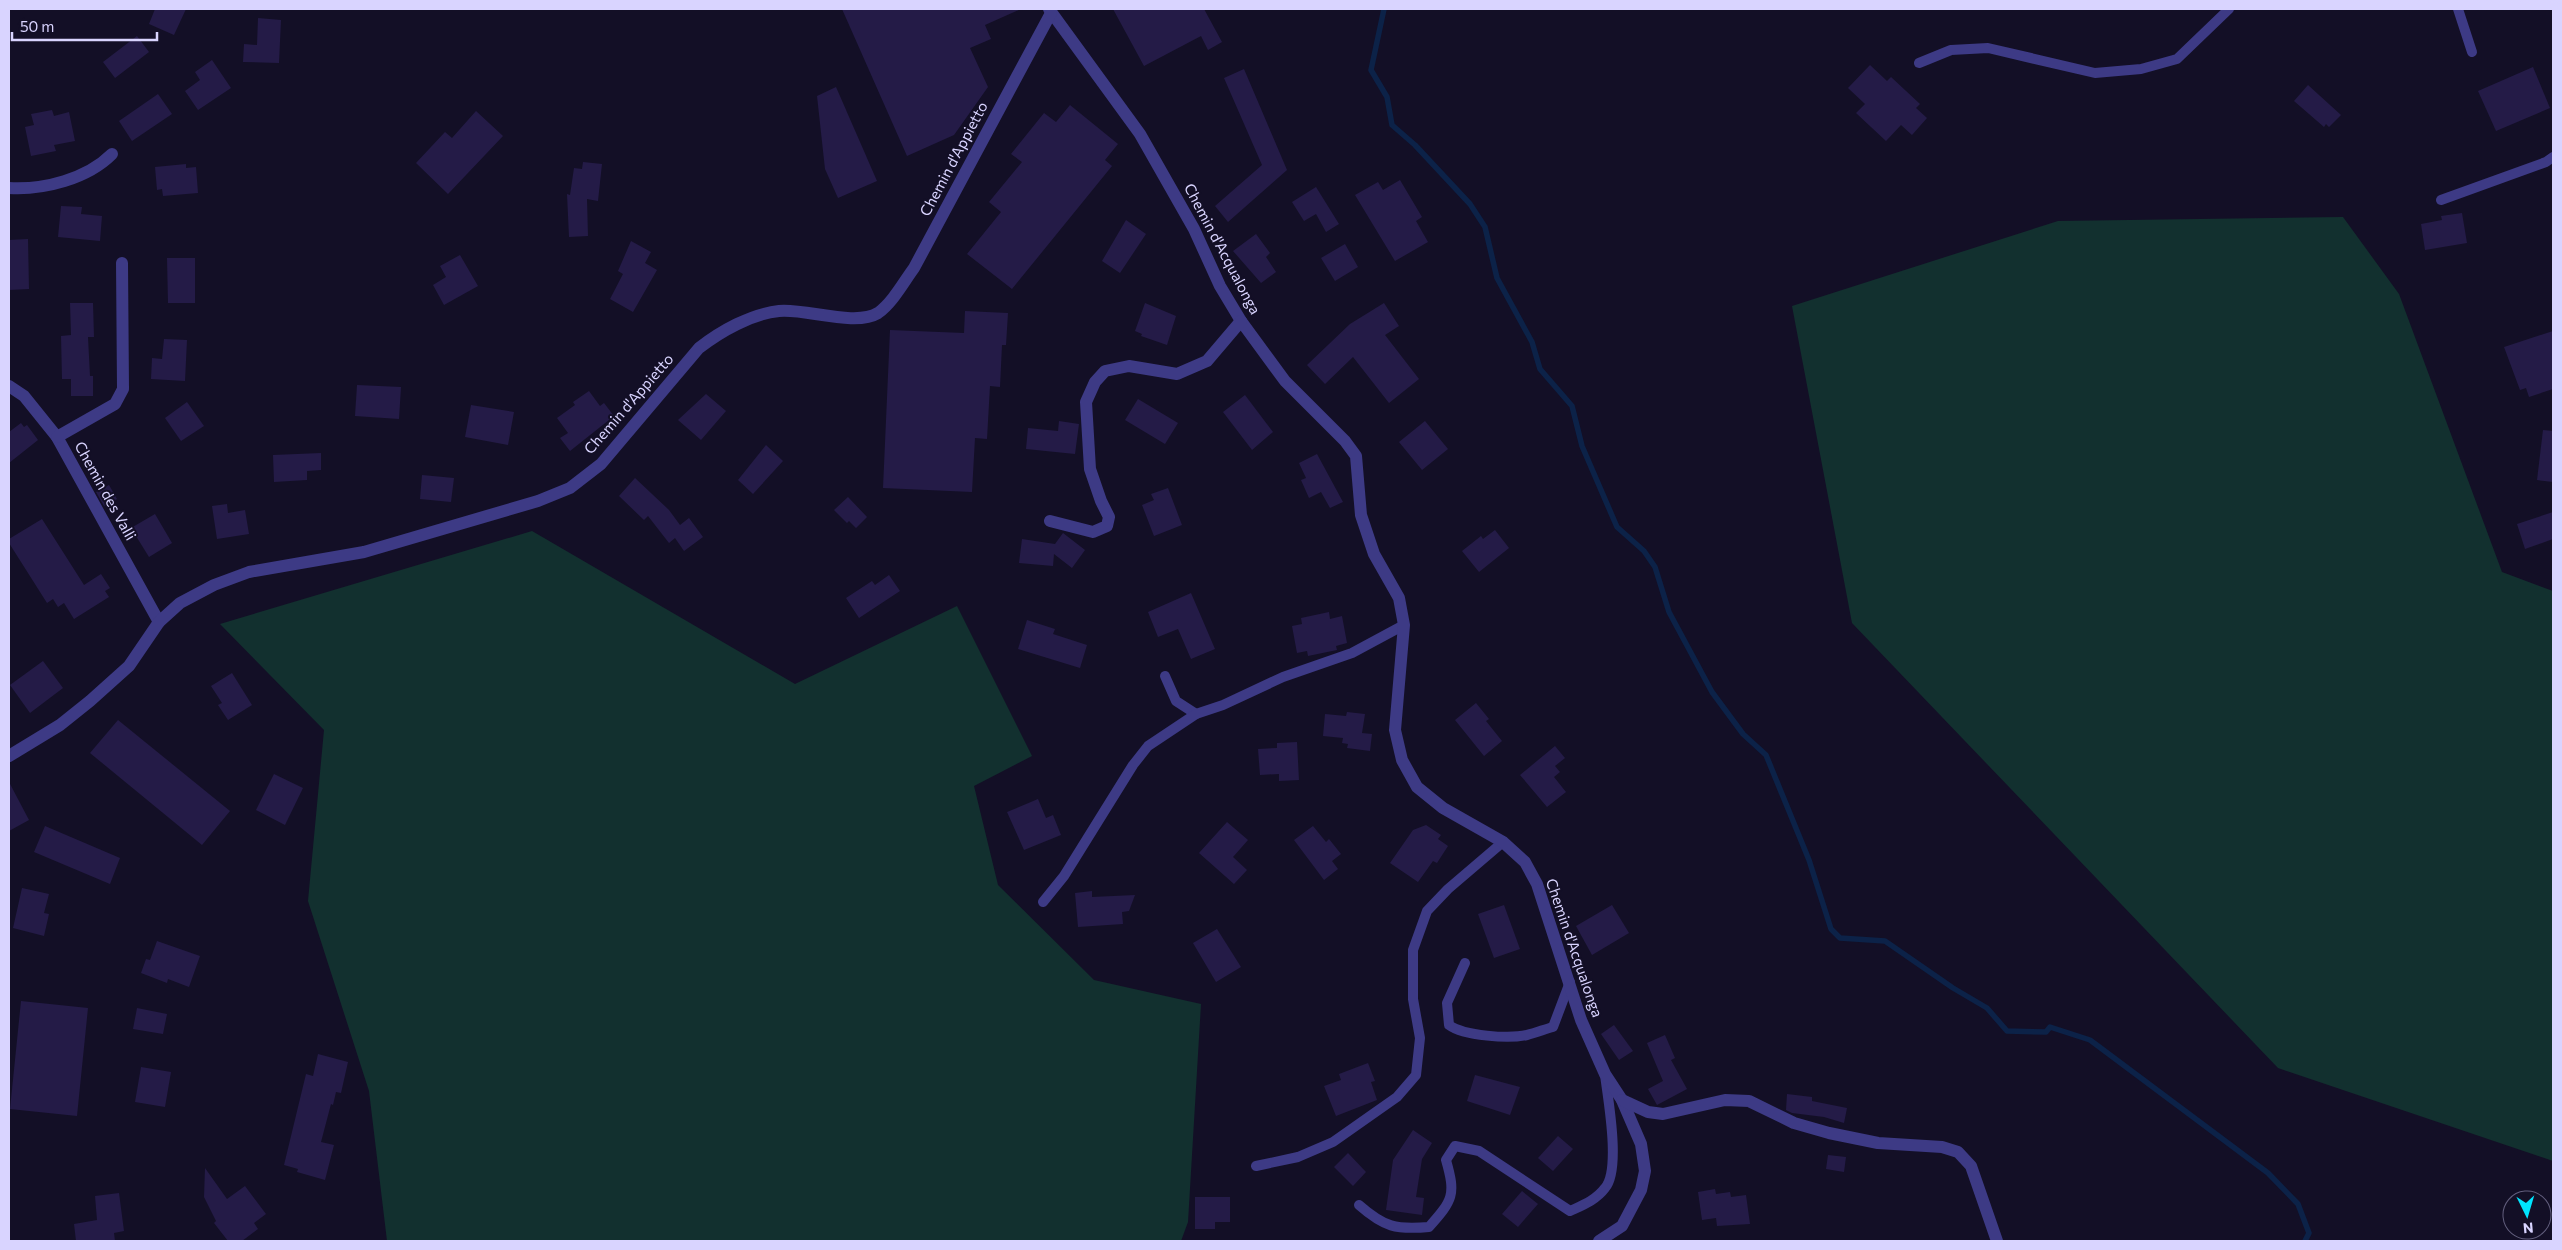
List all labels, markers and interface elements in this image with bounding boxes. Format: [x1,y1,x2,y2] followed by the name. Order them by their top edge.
[12,10,158,42] scale bar
[20,17,54,35] text: 50 m
[915,98,991,219] street label: Chemin d'Appietto
[1181,180,1265,317] street label: Chemin d'Acqualonga
[580,350,677,457] street label: Chemin d'Appietto
[71,438,140,543] street label: Chemin des Valli
[1543,876,1607,1019] street label: Chemin d'Acqualonga
[2502,1190,2552,1240] north arrow
[2522,1220,2534,1237] text: N

